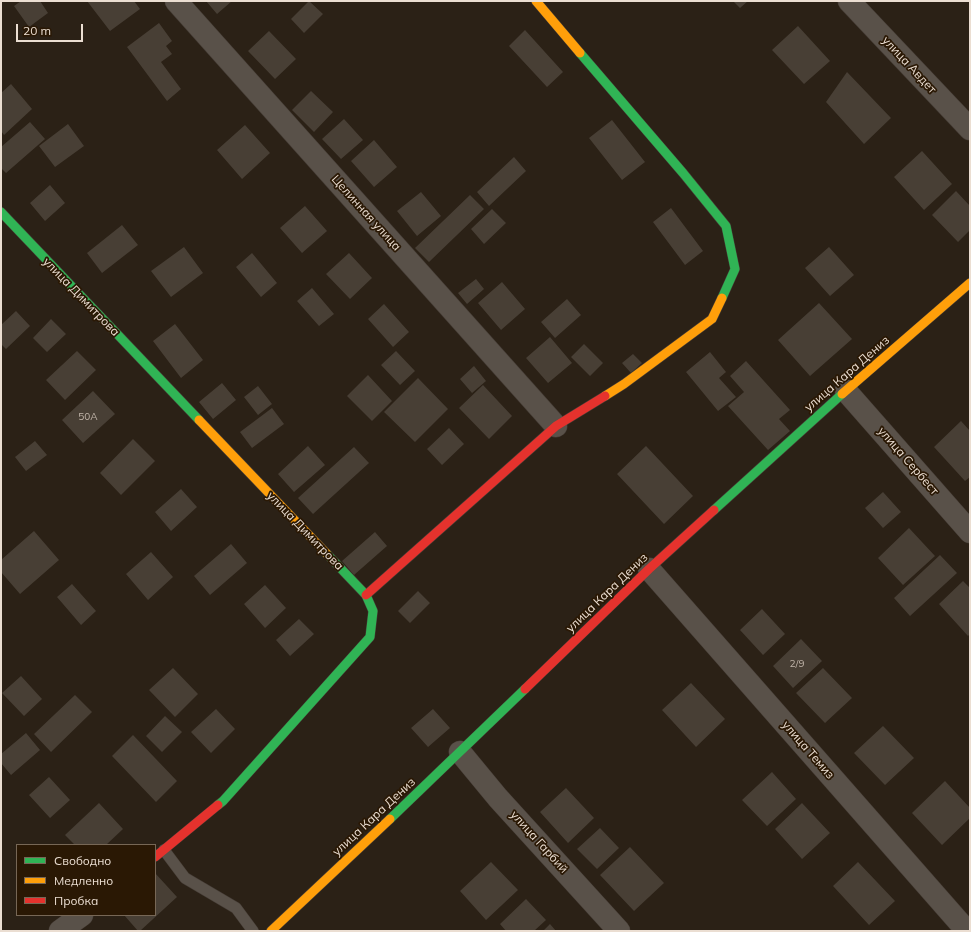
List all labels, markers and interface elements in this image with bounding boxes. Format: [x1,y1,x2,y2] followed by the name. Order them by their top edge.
[18,16,85,42] scale bar
[23,23,51,38] text: 20 m
[879,33,939,97] street label: улица Авдет
[328,172,404,254] street label: Целинная улица
[40,255,122,339] street label: улица Димитрова
[802,333,892,415] street label: улица Кара Дениз
[78,411,98,423] house number: 50А
[875,424,941,498] street label: улица Сербест
[264,489,346,573] street label: улица Димитрова
[563,550,651,636] street label: улица Кара Дениз
[790,658,804,670] house number: 2/9
[779,718,837,782] street label: улица Темиз
[330,775,418,859] street label: улица Кара Дениз
[507,808,571,876] street label: улица Гарбий
[16,844,156,916] legend
[54,853,111,868] text: Свободно
[54,873,113,888] text: Медленно
[54,893,98,908] text: Пробка

